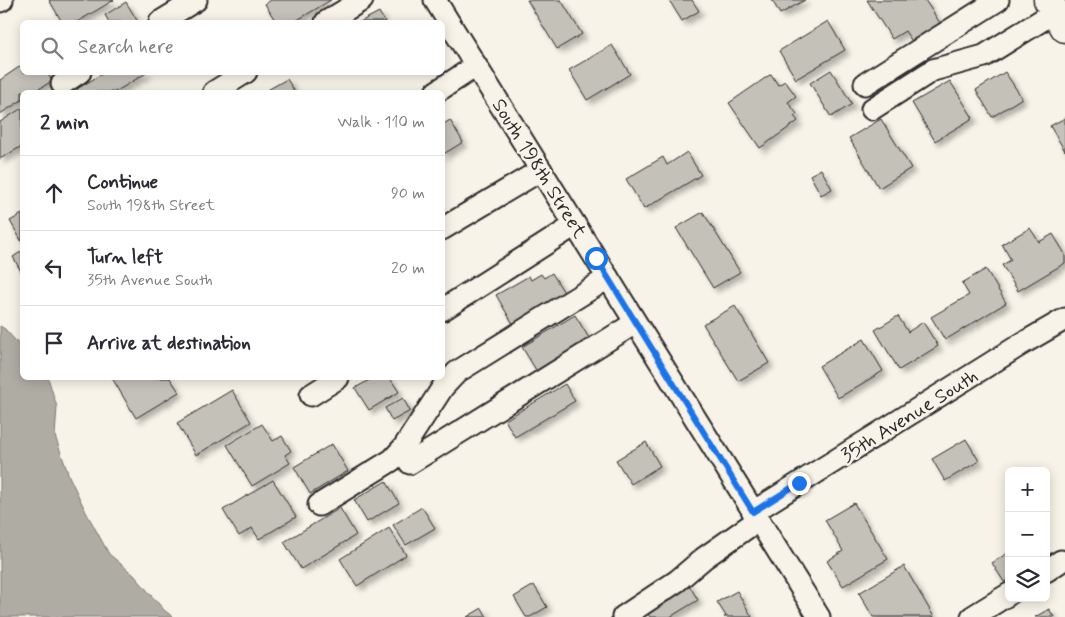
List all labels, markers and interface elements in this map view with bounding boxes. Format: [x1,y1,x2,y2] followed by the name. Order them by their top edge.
[20,20,445,75] search box
[38,34,66,62] icon: search
[78,35,174,60] text: Search here
[485,94,593,244] street label: South 198th Street
[40,109,89,137] text: 2 min
[337,112,425,133] text: Walk · 110 m
[87,170,158,195] text: Continue
[40,179,68,207] icon: ahead
[391,183,425,204] text: 90 m
[87,195,215,216] text: South 198th Street
[87,245,163,270] text: Turn left
[585,247,608,270] route start
[40,254,68,282] icon: left
[391,258,425,279] text: 20 m
[87,270,213,291] text: 35th Avenue South
[40,329,68,357] icon: arrive
[87,331,251,356] text: Arrive at destination
[836,363,984,469] street label: 35th Avenue South
[1005,467,1050,602] map controls
[1005,467,1050,512] button: +
[788,472,811,495] route end
[1005,512,1050,557] button: −
[1005,557,1050,602] button: layers

